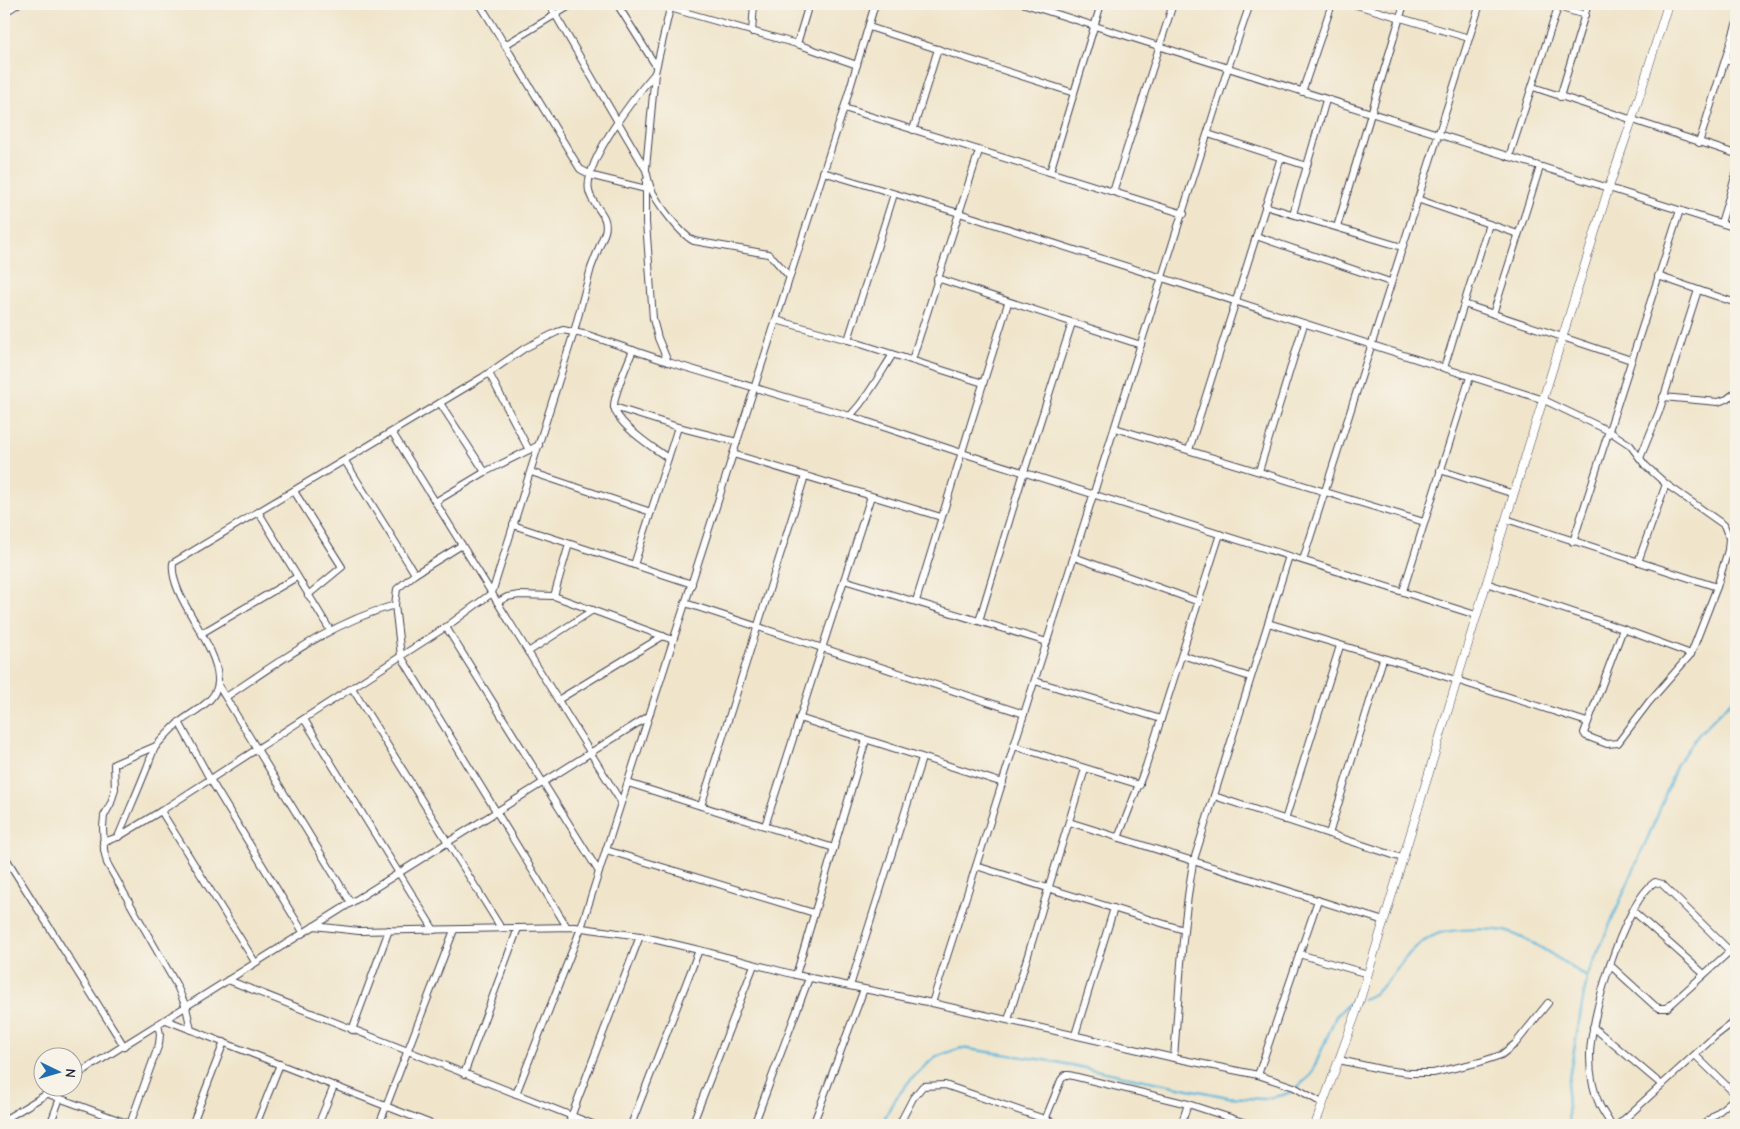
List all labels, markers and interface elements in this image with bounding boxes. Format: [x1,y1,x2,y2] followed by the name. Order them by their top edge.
[32,1046,82,1096] north arrow
[62,1068,79,1078] text: N

